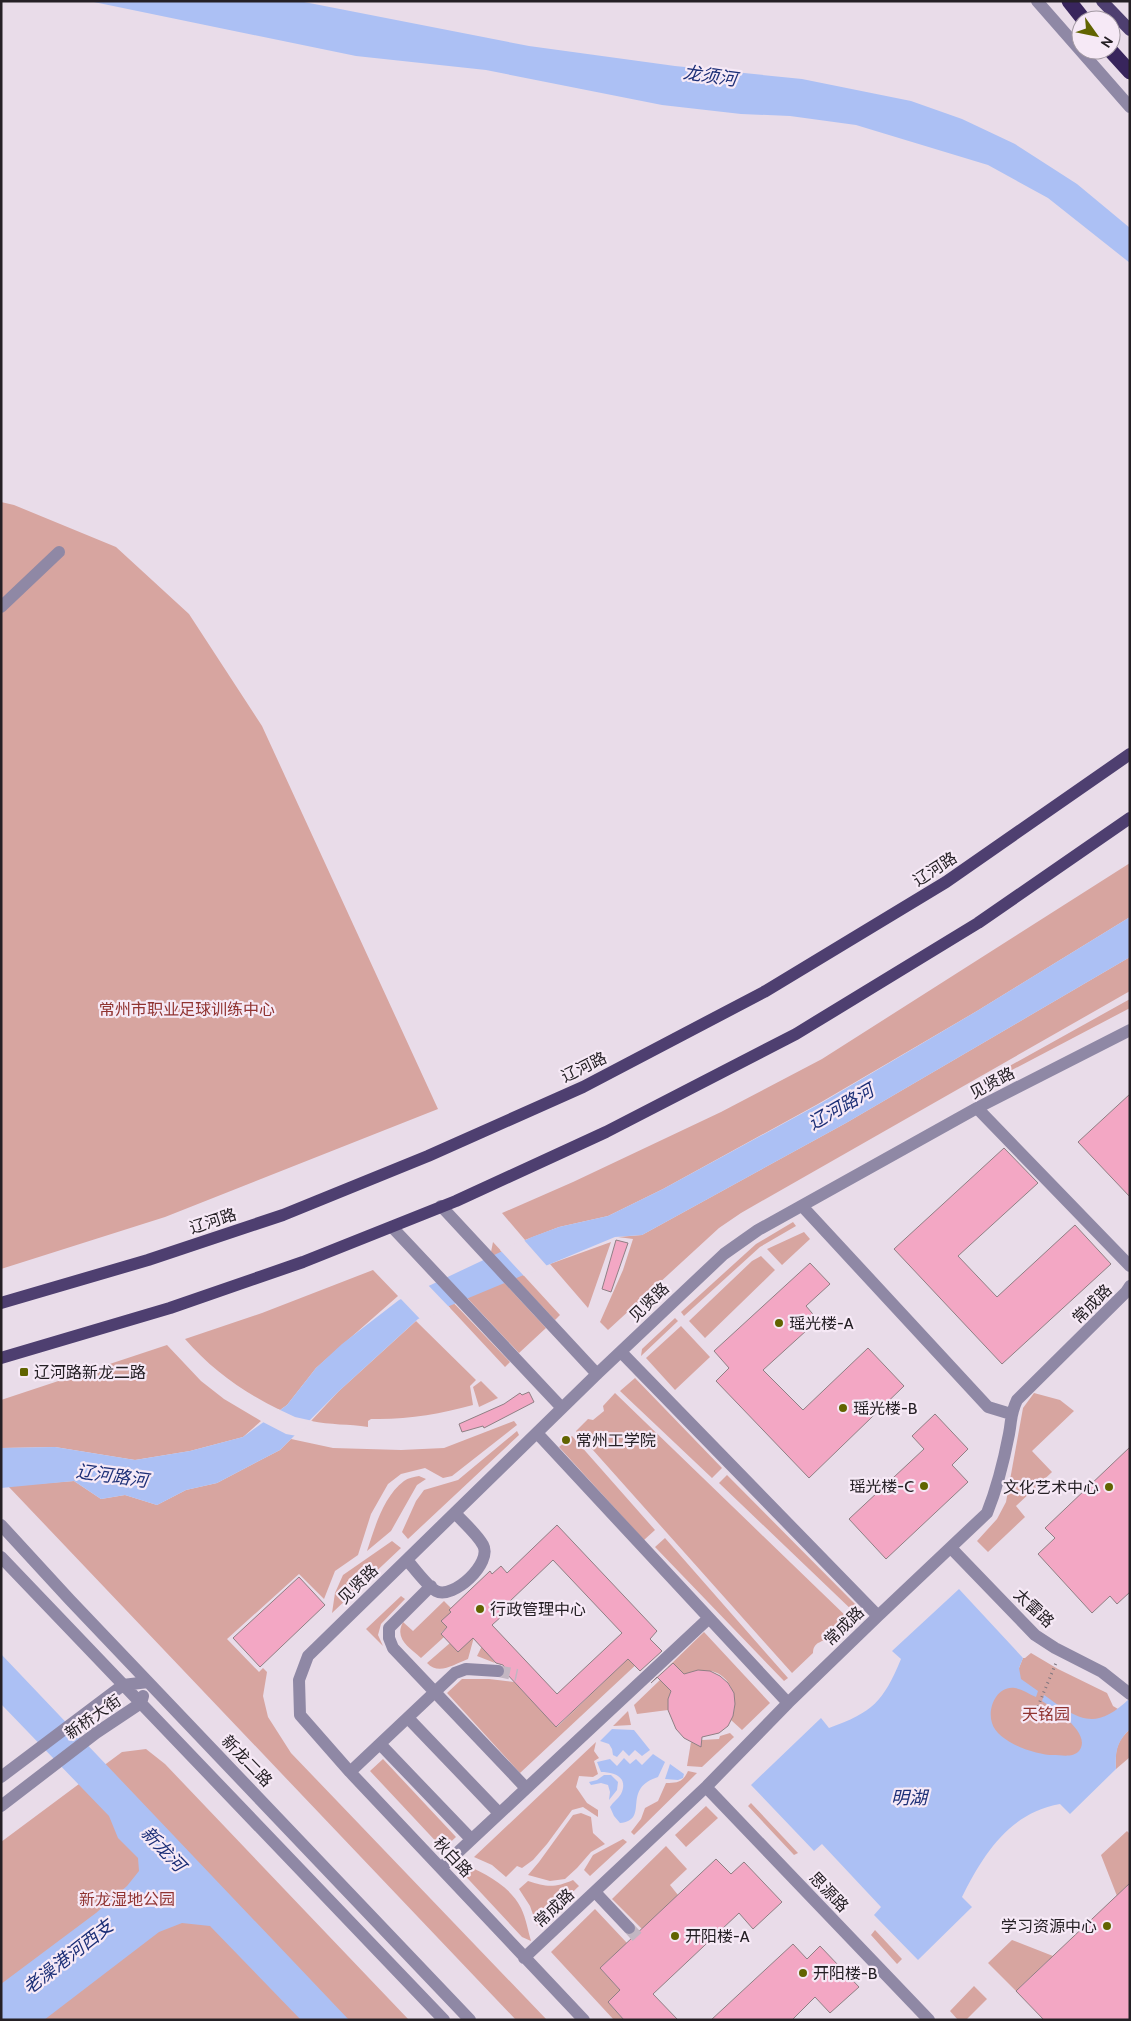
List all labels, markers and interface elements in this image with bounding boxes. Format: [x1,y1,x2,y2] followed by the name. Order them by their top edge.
[1071,10,1121,60] north arrow
[1097,33,1117,51] text: N
[682,61,741,91] water label: 龙须河
[910,848,960,890] street label: 辽河路
[99,1000,275,1019] park label: 常州市职业足球训练中心
[558,1048,610,1086] street label: 辽河路
[966,1063,1018,1103] street label: 见贤路
[804,1078,880,1135] water label: 辽河路河
[187,1205,239,1237] street label: 辽河路
[625,1278,673,1326] street label: 见贤路
[1068,1280,1116,1328] street label: 常成路
[789,1314,854,1333] place label: 瑶光楼-A
[773,1317,785,1329] marker: 瑶光楼-A
[34,1363,146,1382] place label: 辽河路新龙二路
[18,1366,30,1378] marker: 辽河路新龙二路
[853,1399,918,1418] place label: 瑶光楼-B
[837,1402,849,1414] marker: 瑶光楼-B
[576,1431,656,1450] place label: 常州工学院
[560,1434,572,1446] marker: 常州工学院
[75,1460,152,1492] water label: 辽河路河
[849,1477,914,1496] place label: 瑶光楼-C
[1003,1478,1099,1497] place label: 文化艺术中心
[918,1480,930,1492] marker: 瑶光楼-C
[1103,1481,1115,1493] marker: 文化艺术中心
[334,1560,382,1608] street label: 见贤路
[1010,1585,1058,1631] street label: 太雷路
[490,1600,586,1619] place label: 行政管理中心
[820,1602,868,1650] street label: 常成路
[474,1603,486,1615] marker: 行政管理中心
[61,1691,125,1743] street label: 新桥大街
[1022,1705,1070,1724] park label: 天铭园
[218,1731,276,1791] street label: 新龙二路
[891,1787,930,1809] water label: 明湖
[136,1822,192,1878] water label: 新龙河
[430,1833,476,1881] street label: 秋白路
[805,1868,853,1916] street label: 思源路
[530,1885,578,1931] street label: 常成路
[79,1890,175,1909] park label: 新龙湿地公园
[19,1914,119,1999] water label: 老澡港河西支
[1001,1917,1097,1936] place label: 学习资源中心
[1101,1920,1113,1932] marker: 学习资源中心
[685,1927,750,1946] place label: 开阳楼-A
[669,1930,681,1942] marker: 开阳楼-A
[813,1964,878,1983] place label: 开阳楼-B
[797,1967,809,1979] marker: 开阳楼-B

